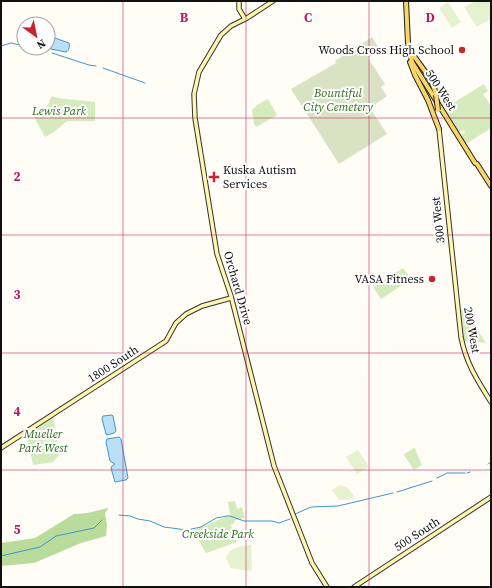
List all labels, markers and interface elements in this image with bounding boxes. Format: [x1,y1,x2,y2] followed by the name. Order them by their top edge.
[180,9,189,26] text: B
[304,9,312,26] text: C
[425,9,435,26] text: D
[16,16,56,56] north arrow
[34,35,49,52] text: N
[318,42,454,58] place label: Woods Cross High School
[457,45,467,55] marker: Woods Cross High School
[422,66,460,114] street label: 500 West
[303,85,373,115] park label: Bountiful City Cemetery
[31,103,86,119] park label: Lewis Park
[223,162,297,192] place label: Kuska Autism Services
[13,168,21,185] text: 2
[208,171,220,183] marker: Kuska Autism Services
[428,196,448,244] street label: 300 West
[220,249,256,327] street label: Orchard Drive
[355,271,424,287] place label: VASA Fitness
[427,274,437,284] marker: VASA Fitness
[13,286,21,303] text: 3
[460,306,484,354] street label: 200 West
[85,342,141,386] street label: 1800 South
[13,403,21,420] text: 4
[17,426,69,456] park label: Mueller Park West
[391,513,443,555] street label: 500 South
[13,521,21,538] text: 5
[182,526,254,542] park label: Creekside Park

